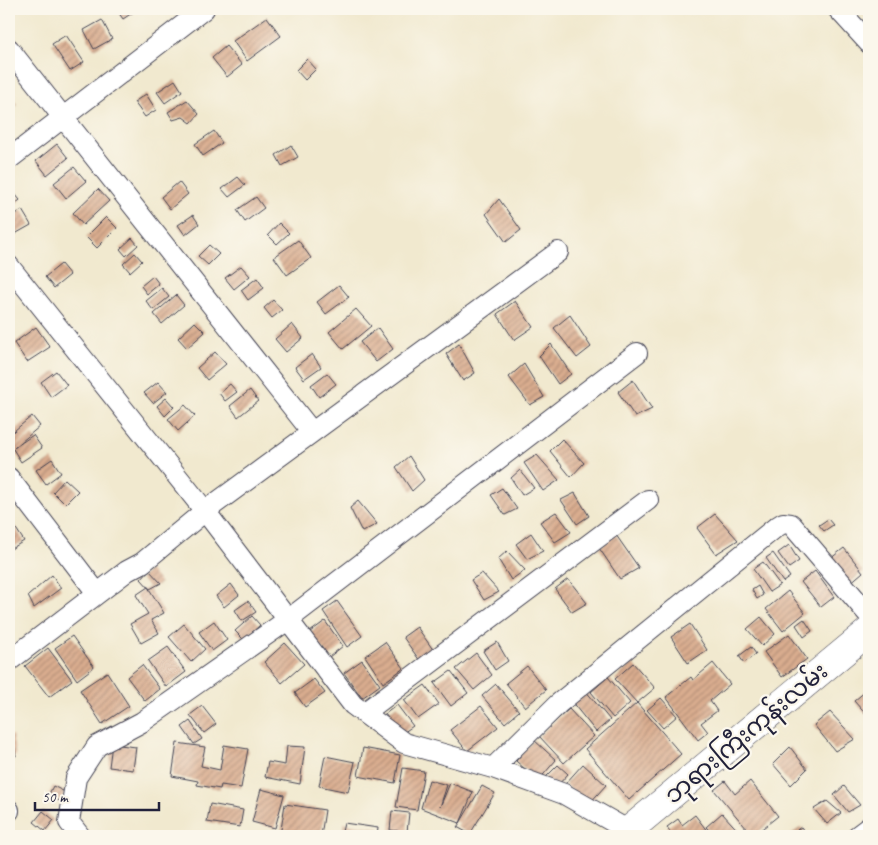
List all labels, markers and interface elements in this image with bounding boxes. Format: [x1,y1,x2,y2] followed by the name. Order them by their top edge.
[658,655,836,813] street label: ဘုရားကြီးကုန်းလမ်း
[35,780,159,812] scale bar
[42,788,69,807] text: 50 m

